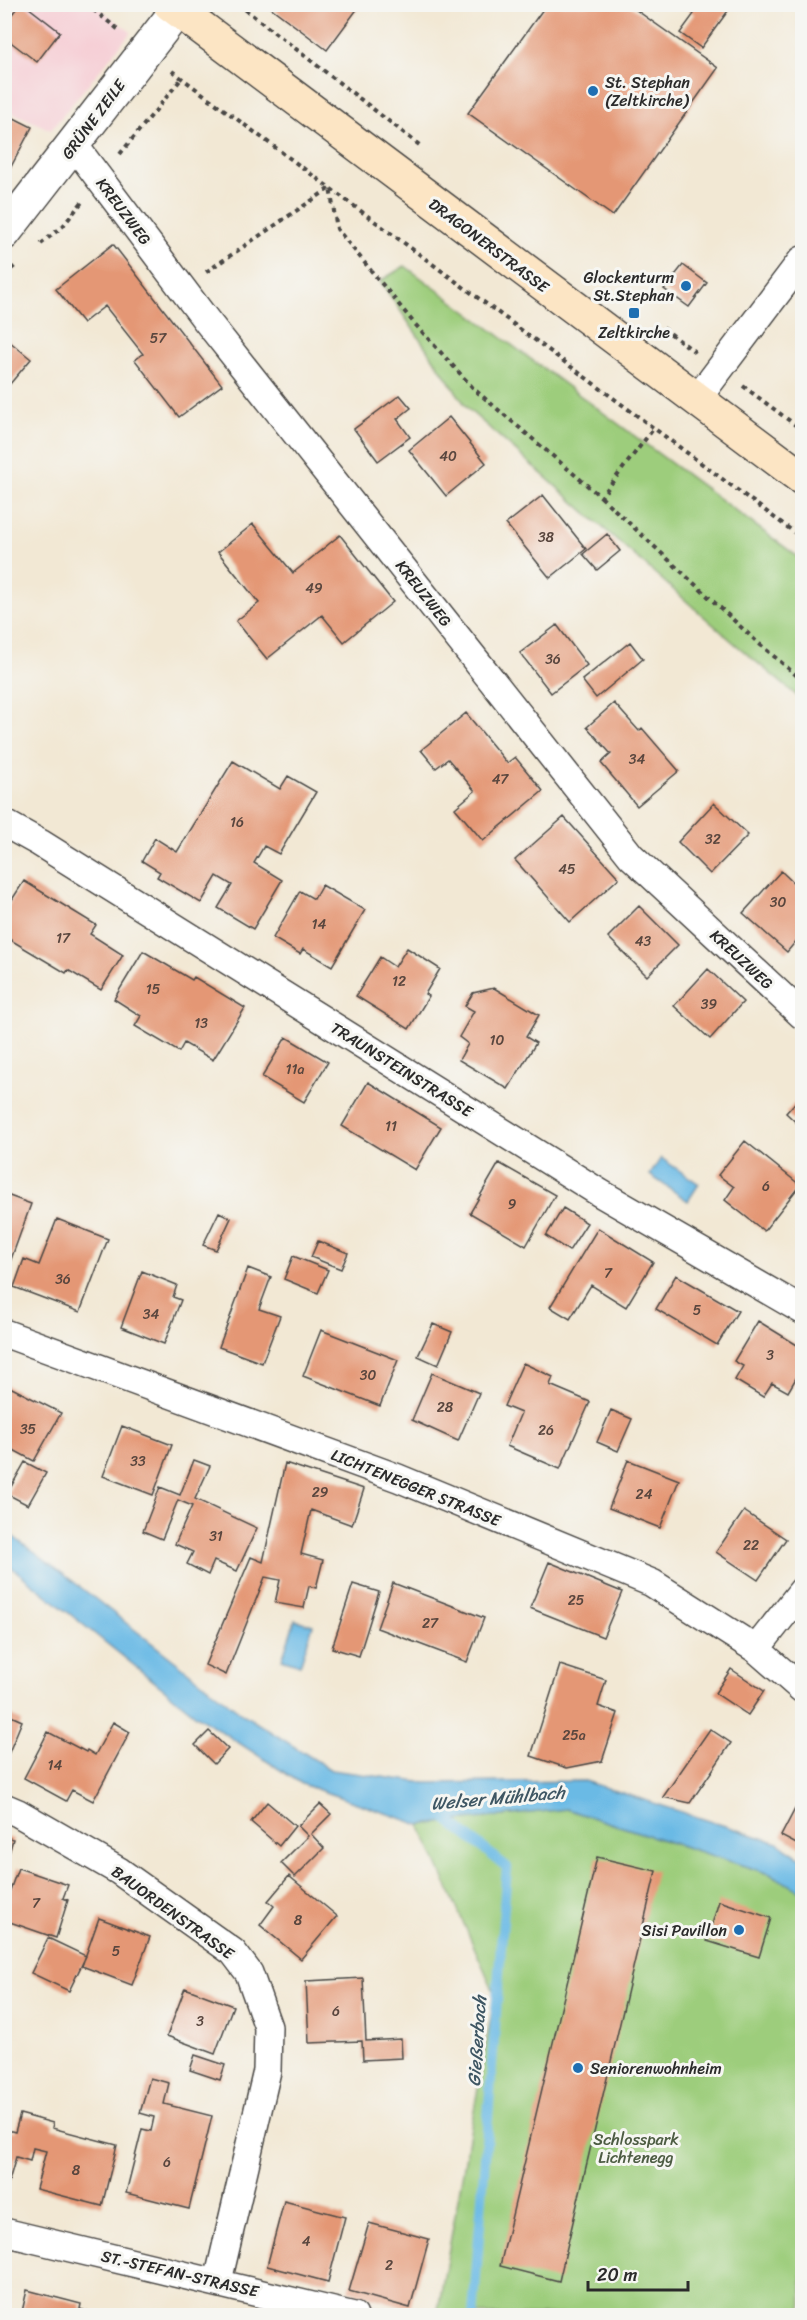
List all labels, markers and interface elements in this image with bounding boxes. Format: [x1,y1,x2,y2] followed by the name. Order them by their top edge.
[605,68,690,115] place label: St. Stephan (Zeltkirche)
[53,72,134,166] street label: GRÜNE ZEILE
[586,84,600,98] marker: St. Stephan (Zeltkirche)
[88,171,159,252] street label: KREUZWEG
[422,190,556,301] street label: DRAGONERSTRASSE
[584,263,674,310] place label: Glockenturm St.Stephan
[679,279,693,293] marker: Glockenturm St.Stephan
[627,306,641,320] marker: Zeltkirche
[598,318,670,347] place label: Zeltkirche
[150,326,167,351] house number: 57
[439,444,457,469] house number: 40
[538,525,555,550] house number: 38
[388,553,459,633] street label: KREUZWEG
[305,576,323,601] house number: 49
[545,647,561,672] house number: 36
[629,747,645,772] house number: 34
[492,767,509,792] house number: 47
[230,810,244,835] house number: 16
[705,827,721,852] house number: 32
[558,857,576,882] house number: 45
[770,890,786,915] house number: 30
[312,912,327,937] house number: 14
[703,922,781,997] street label: KREUZWEG
[56,926,71,951] house number: 17
[635,929,652,954] house number: 43
[392,969,406,994] house number: 12
[146,977,161,1002] house number: 15
[701,992,718,1017] house number: 39
[194,1011,208,1036] house number: 13
[325,1014,480,1126] street label: TRAUNSTEINSTRASSE
[490,1028,505,1053] house number: 10
[285,1057,305,1082] house number: 11a
[385,1114,397,1139] house number: 11
[762,1174,770,1199] house number: 6
[508,1192,517,1217] house number: 9
[604,1261,613,1286] house number: 7
[55,1267,71,1292] house number: 36
[693,1298,702,1323] house number: 5
[143,1302,159,1327] house number: 34
[766,1343,774,1368] house number: 3
[360,1363,376,1388] house number: 30
[437,1395,454,1420] house number: 28
[20,1417,37,1442] house number: 35
[538,1418,554,1443] house number: 26
[327,1440,506,1535] street label: LICHTENEGGER STRASSE
[130,1449,146,1474] house number: 33
[312,1480,329,1505] house number: 29
[636,1482,653,1507] house number: 24
[209,1524,223,1549] house number: 31
[743,1533,759,1558] house number: 22
[568,1588,585,1613] house number: 25
[422,1611,439,1636] house number: 27
[562,1723,586,1748] house number: 25a
[48,1753,63,1778] house number: 14
[430,1776,568,1820] water label: Welser Mühlbach
[105,1858,241,1968] street label: BAUORDENSTRASSE
[32,1891,41,1916] house number: 7
[294,1908,303,1933] house number: 8
[641,1916,727,1945] place label: Sisi Pavillon
[732,1923,746,1937] marker: Sisi Pavillon
[112,1939,121,1964] house number: 5
[458,1993,496,2087] water label: Gießerbach
[332,1999,340,2024] house number: 6
[196,2009,204,2034] house number: 3
[590,2054,722,2083] place label: Seniorenwohnheim
[571,2061,585,2075] marker: Seniorenwohnheim
[593,2125,679,2172] park label: Schlosspark Lichtenegg
[163,2150,171,2175] house number: 6
[72,2158,81,2183] house number: 8
[302,2229,311,2254] house number: 4
[98,2241,263,2306] street label: ST.-STEFAN-STRASSE
[385,2253,393,2278] house number: 2
[588,2254,688,2292] scale bar
[597,2259,637,2291] text: 20 m

